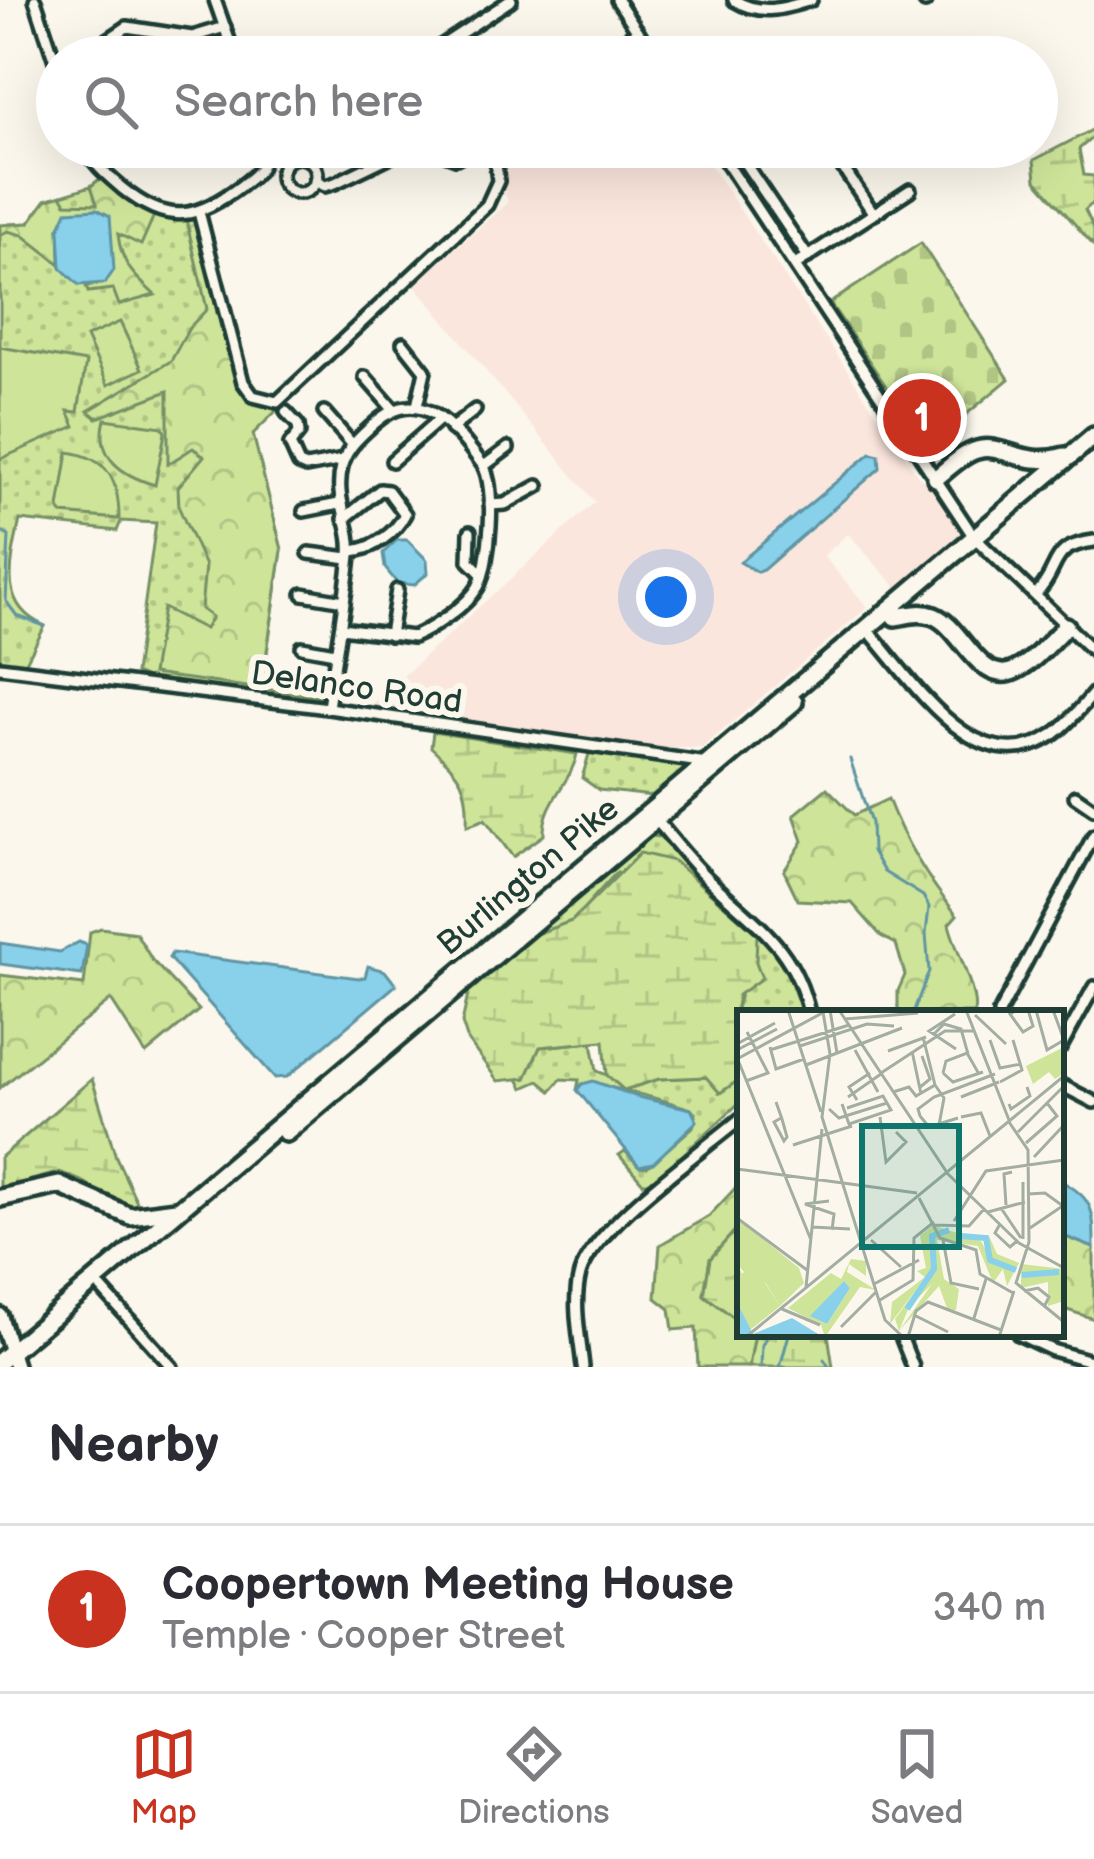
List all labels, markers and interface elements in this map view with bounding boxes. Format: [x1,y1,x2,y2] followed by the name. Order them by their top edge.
[36,36,1058,168] search box
[78,69,144,135] icon: search
[174,75,423,130] text: Search here
[883,373,961,463] pin: 1
[636,567,696,627] your location
[249,653,465,723] street label: Delanco Road
[429,789,627,964] street label: Burlington Pike
[737,1010,1064,1337] inset map
[48,1415,219,1476] text: Nearby
[162,1558,734,1613] text: Coopertown Meeting House
[79,1585,95,1632] text: 1
[933,1585,1046,1632] text: 340 m
[162,1613,565,1660] text: Temple · Cooper Street
[131,1721,197,1833] tab: Map
[458,1721,610,1833] tab: Directions
[871,1721,963,1833] tab: Saved

